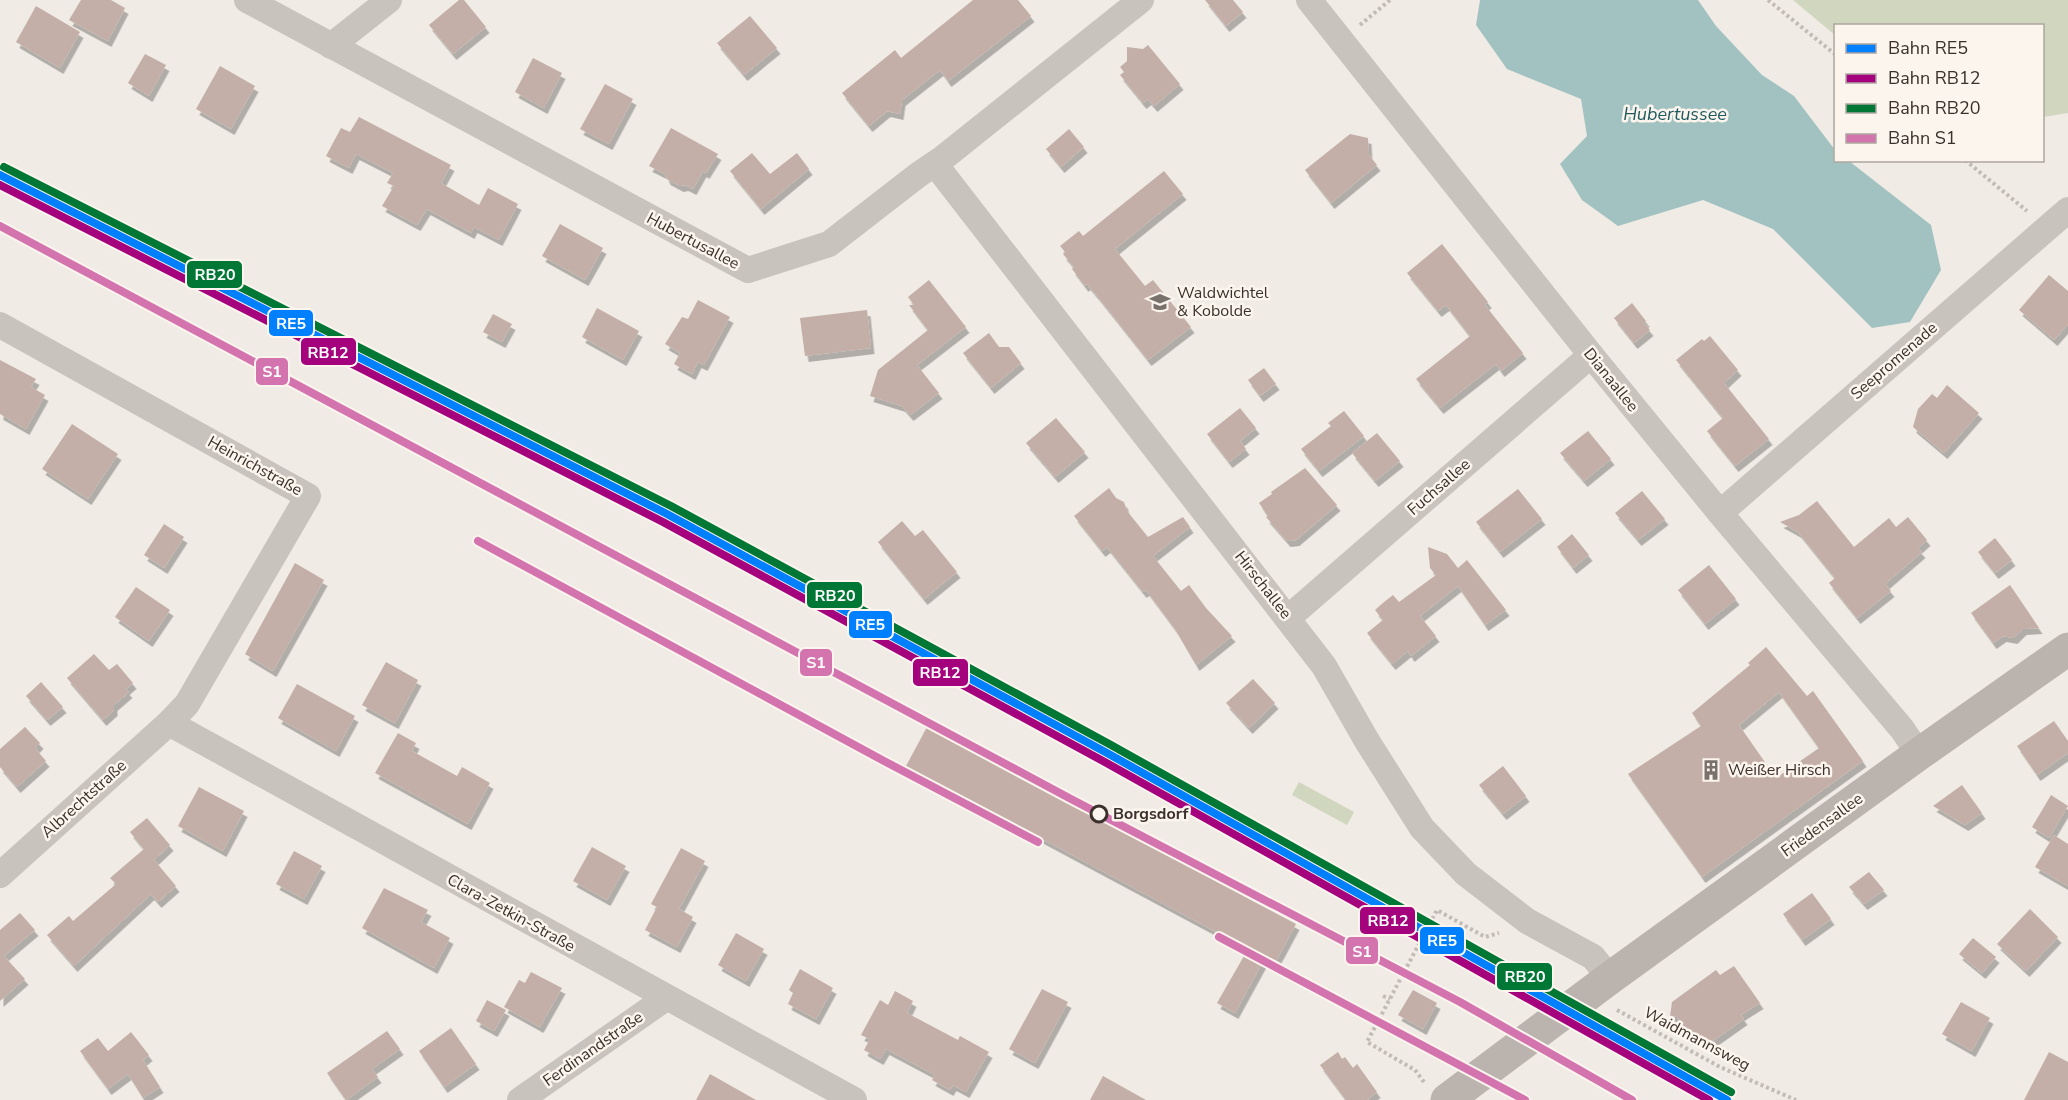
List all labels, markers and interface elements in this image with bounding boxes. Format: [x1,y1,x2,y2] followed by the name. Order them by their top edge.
[1834,24,2044,162] legend
[1888,36,1968,60] text: Bahn RE5
[1888,66,1981,90] text: Bahn RB12
[1888,96,1981,120] text: Bahn RB20
[1623,102,1727,126] water label: Hubertussee
[1888,126,1957,150] text: Bahn S1
[643,207,743,275] street label: Hubertusallee
[186,260,243,289] line badge: RB20
[194,264,236,286] text: RB20
[1177,282,1269,322] place label: Waldwichtel & Kobolde
[1148,290,1172,314] school or university icon: Waldwichtel & Kobolde
[268,309,314,337] line badge: RE5
[276,313,306,335] text: RE5
[1846,317,1942,405] street label: Seepromenade
[300,337,357,366] line badge: RB12
[307,342,349,364] text: RB12
[1578,343,1644,417] street label: Dianaallee
[255,357,289,386] line badge: S1
[262,361,282,383] text: S1
[204,431,306,501] street label: Heinrichstraße
[1403,454,1475,520] street label: Fuchsallee
[1230,546,1296,624] street label: Hirschallee
[806,581,863,609] line badge: RB20
[814,585,856,607] text: RB20
[848,610,893,639] line badge: RE5
[855,614,885,636] text: RE5
[799,648,833,677] line badge: S1
[806,652,826,674] text: S1
[912,658,969,687] line badge: RB12
[919,662,961,684] text: RB12
[37,755,131,843] street label: Albrechtstraße
[1699,758,1723,782] building icon: Weißer Hirsch
[1728,759,1831,781] place label: Weißer Hirsch
[1777,788,1867,862] street label: Friedensallee
[1113,803,1189,825] place label: Borgsdorf
[1090,805,1108,823] marker: Borgsdorf
[443,869,579,957] street label: Clara-Zetkin-Straße
[1359,906,1416,935] line badge: RB12
[1367,910,1409,932] text: RB12
[1419,926,1465,955] line badge: RE5
[1427,930,1457,952] text: RE5
[1345,936,1379,965] line badge: S1
[1352,941,1372,963] text: S1
[1496,962,1553,991] line badge: RB20
[1504,966,1546,988] text: RB20
[1640,1002,1754,1076] street label: Waidmannsweg
[539,1006,647,1092] street label: Ferdinandstraße

